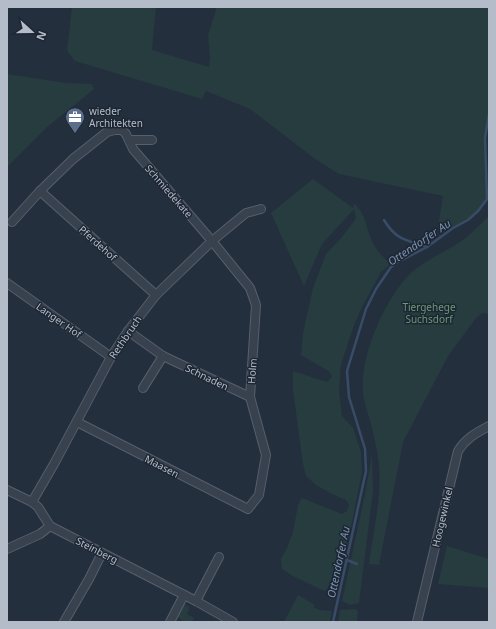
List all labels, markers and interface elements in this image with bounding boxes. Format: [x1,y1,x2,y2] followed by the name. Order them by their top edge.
[12,12,52,52] north arrow
[33,29,50,43] text: N
[89,104,143,130] place label: wieder Architekten
[64,106,86,134] office icon: wieder Architekten
[142,161,196,221] street label: Schmiedekate
[385,215,454,269] water label: Ottendorfer Au
[76,222,120,264] street label: Pferdehof
[34,299,85,341] street label: Langer Hof
[402,300,456,326] park label: Tiergehege Suchsdorf
[105,313,145,361] street label: Rethbruch
[244,358,260,384] street label: Holm
[183,361,231,393] street label: Schnaden
[142,451,182,481] street label: Maasen
[428,486,456,548] street label: Hoogewinkel
[323,524,353,599] water label: Ottendorfer Au
[74,533,120,567] street label: Steinberg

